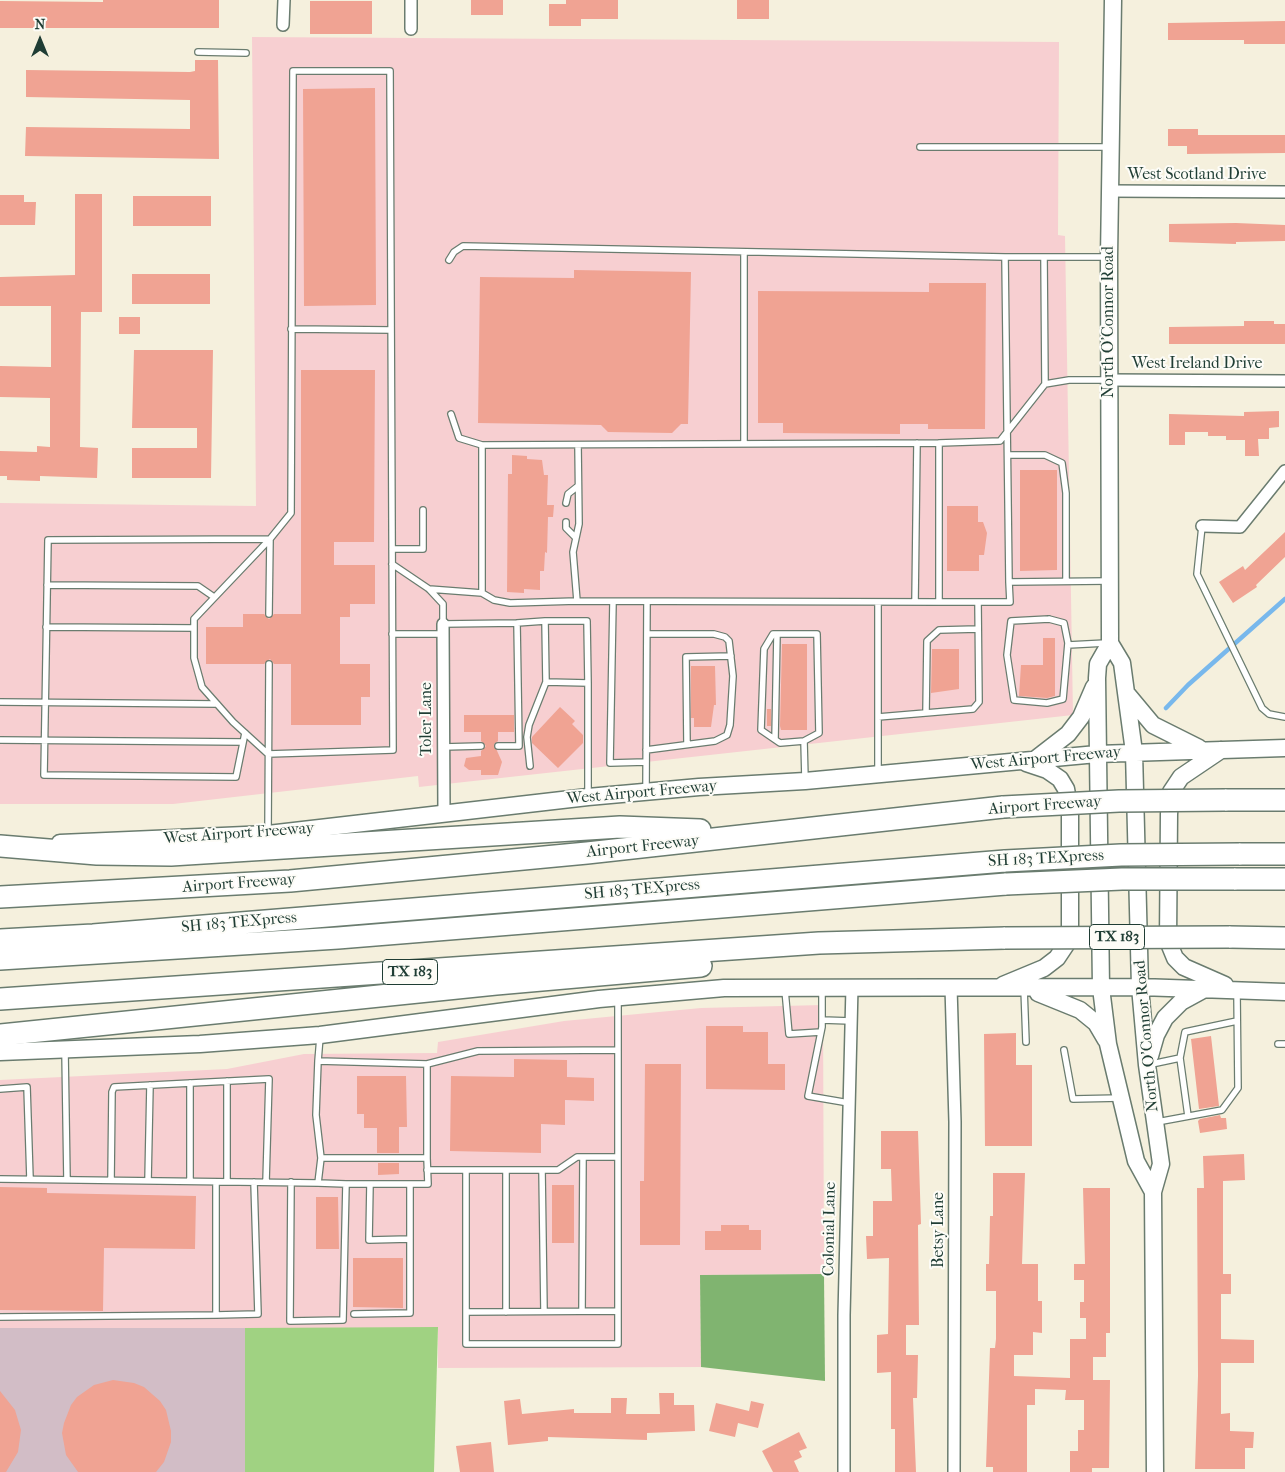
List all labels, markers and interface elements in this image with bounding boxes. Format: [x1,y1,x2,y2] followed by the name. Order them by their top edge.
[15,15,65,65] north arrow
[35,16,45,33] text: N
[1128,165,1266,185] street label: West Scotland Drive
[1099,246,1119,398] street label: North O'Connor Road
[1132,354,1262,374] street label: West Ireland Drive
[417,682,437,756] street label: Toler Lane
[970,743,1122,775] street label: West Airport Freeway
[566,777,718,809] street label: West Airport Freeway
[988,792,1102,820] street label: Airport Freeway
[163,819,315,849] street label: West Airport Freeway
[586,832,700,862] street label: Airport Freeway
[988,846,1104,872] street label: SH 183 TEXpress
[182,870,296,898] street label: Airport Freeway
[583,875,701,905] street label: SH 183 TEXpress
[180,908,298,938] street label: SH 183 TEXpress
[1090,924,1144,950] road number: TX 183
[1131,959,1163,1113] street label: North O'Connor Road
[382,960,438,984] road number: TX 183
[820,1182,840,1276] street label: Colonial Lane
[929,1192,949,1268] street label: Betsy Lane

